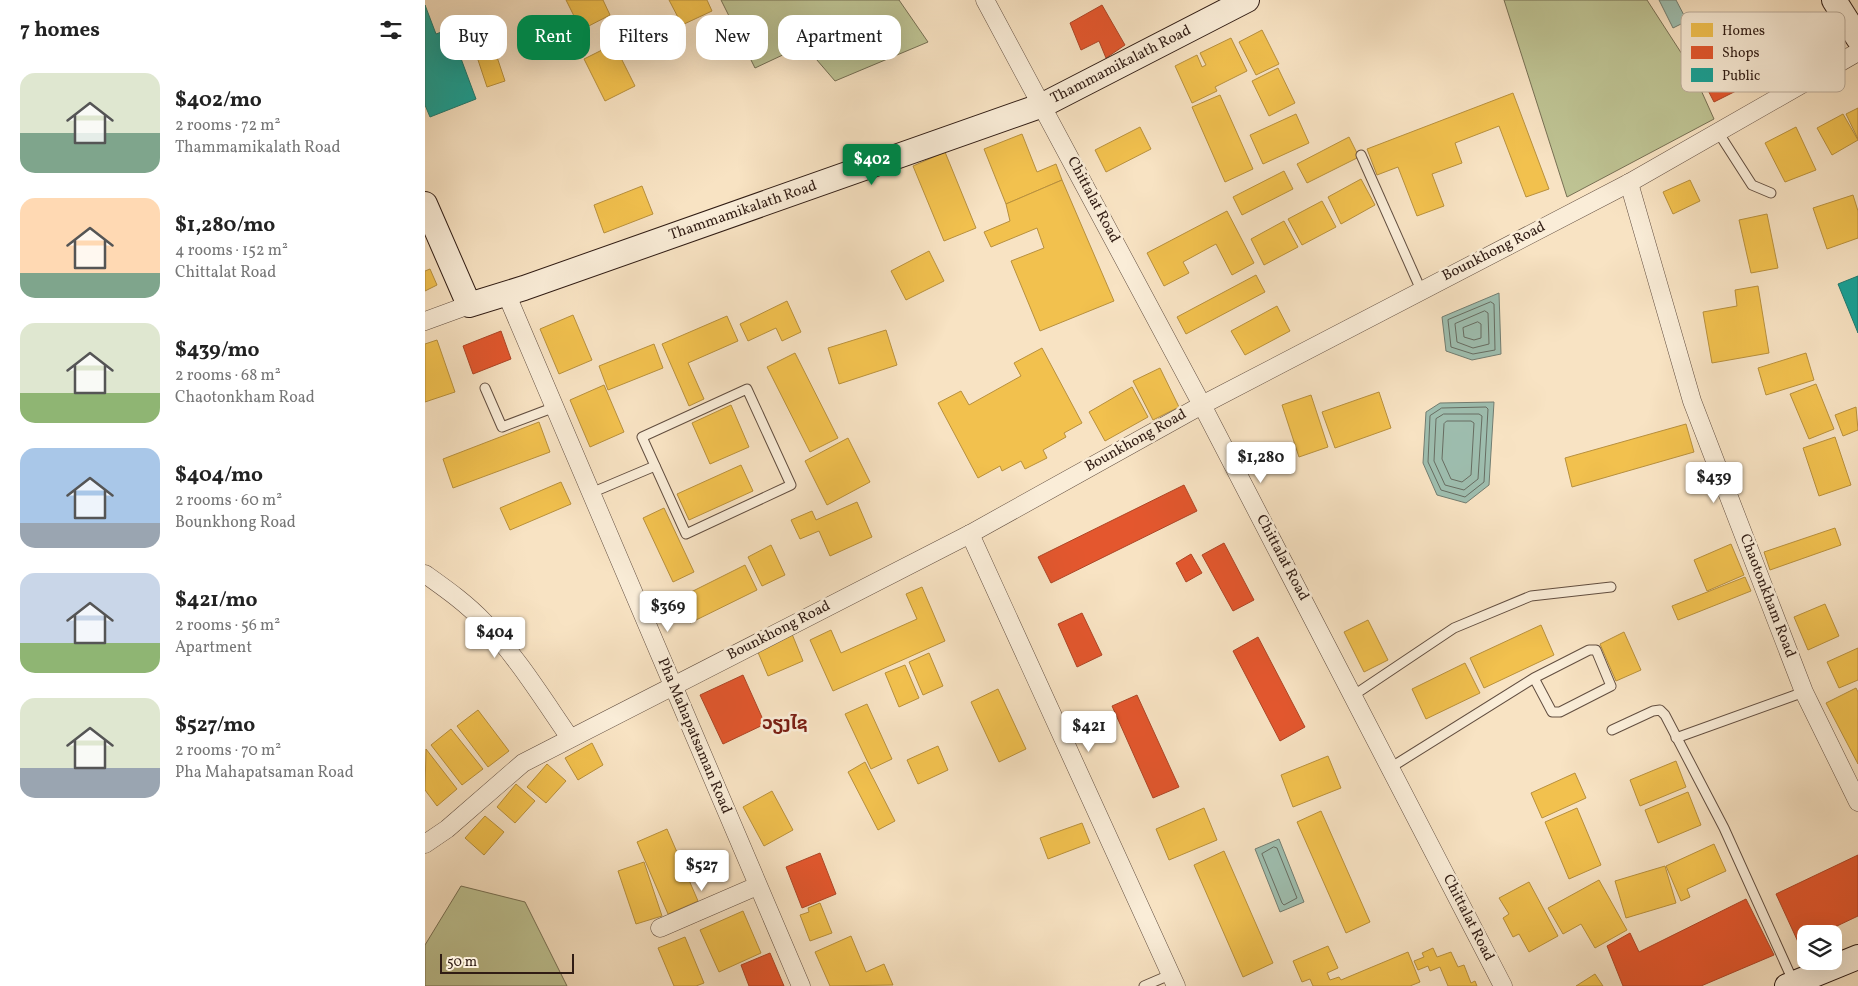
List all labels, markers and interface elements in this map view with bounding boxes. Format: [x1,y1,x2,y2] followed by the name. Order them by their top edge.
[1681,12,1845,92] legend
[440,15,507,60] chip: Buy
[517,15,590,60] chip: Rent
[600,15,686,60] chip: Filters
[696,15,768,60] chip: New
[778,15,901,60] chip: Apartment
[20,16,100,45] text: 7 homes
[377,16,405,44] icon: filters
[1047,20,1195,110] street label: Thammamikalath Road
[1722,22,1765,41] text: Homes
[1722,44,1760,63] text: Shops
[1722,67,1760,86] text: Public
[175,86,262,115] text: $402/mo
[60,93,120,153] icon: home
[175,115,280,137] text: 2 rooms · 72 m²
[175,137,341,159] text: Thammamikalath Road
[842,144,902,186] pin: $402
[854,149,890,171] text: $402
[1061,153,1125,247] street label: Chittalat Road
[666,176,820,246] street label: Thammamikalath Road
[175,211,275,240] text: $1,280/mo
[1439,217,1549,287] street label: Bounkhong Road
[60,218,120,278] icon: home
[175,240,288,262] text: 4 rooms · 152 m²
[175,262,276,284] text: Chittalat Road
[175,336,259,365] text: $439/mo
[60,343,120,403] icon: home
[175,365,281,387] text: 2 rooms · 68 m²
[175,387,315,409] text: Chaotonkham Road
[1081,404,1191,478] street label: Bounkhong Road
[1220,442,1302,484] pin: $1,280
[1238,447,1284,469] text: $1,280
[175,461,263,490] text: $404/mo
[1684,462,1744,504] pin: $439
[1697,467,1731,489] text: $439
[60,468,120,528] icon: home
[175,490,282,512] text: 2 rooms · 60 m²
[1250,511,1314,605] street label: Chittalat Road
[175,512,296,534] text: Bounkhong Road
[1734,531,1800,661] street label: Chaotonkham Road
[175,586,258,615] text: $421/mo
[638,590,698,633] pin: $369
[60,593,120,653] icon: home
[651,596,685,618] text: $369
[724,596,834,666] street label: Bounkhong Road
[175,615,280,637] text: 2 rooms · 56 m²
[465,616,525,659] pin: $404
[476,622,514,644] text: $404
[175,637,252,659] text: Apartment
[652,655,736,817] street label: Pha Mahapatsaman Road
[1059,710,1119,753] pin: $421
[175,711,255,740] text: $527/mo
[762,712,808,737] district label: ວຽງໄຊ
[1072,716,1106,738] text: $421
[60,718,120,778] icon: home
[175,740,281,762] text: 2 rooms · 70 m²
[175,762,354,784] text: Pha Mahapatsaman Road
[672,850,732,892] pin: $527
[686,855,718,877] text: $527
[1437,871,1499,965] street label: Chittalat Road
[1797,925,1842,970] map controls
[1797,925,1842,970] button: layers
[440,951,574,974] scale bar
[447,953,477,972] text: 50 m

